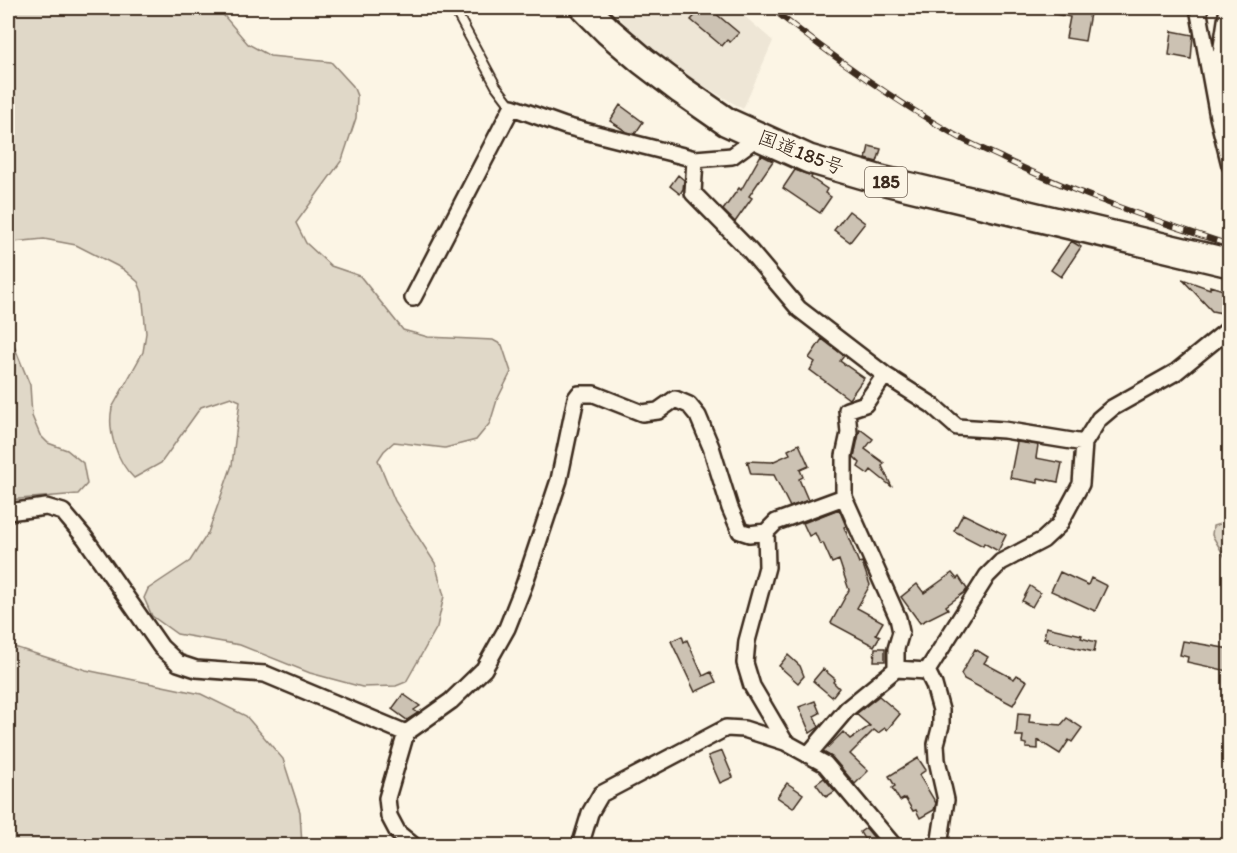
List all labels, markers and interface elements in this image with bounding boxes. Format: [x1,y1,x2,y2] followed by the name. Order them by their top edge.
[754,125,848,179] street label: 国道185号
[865,167,907,197] road number: 185

